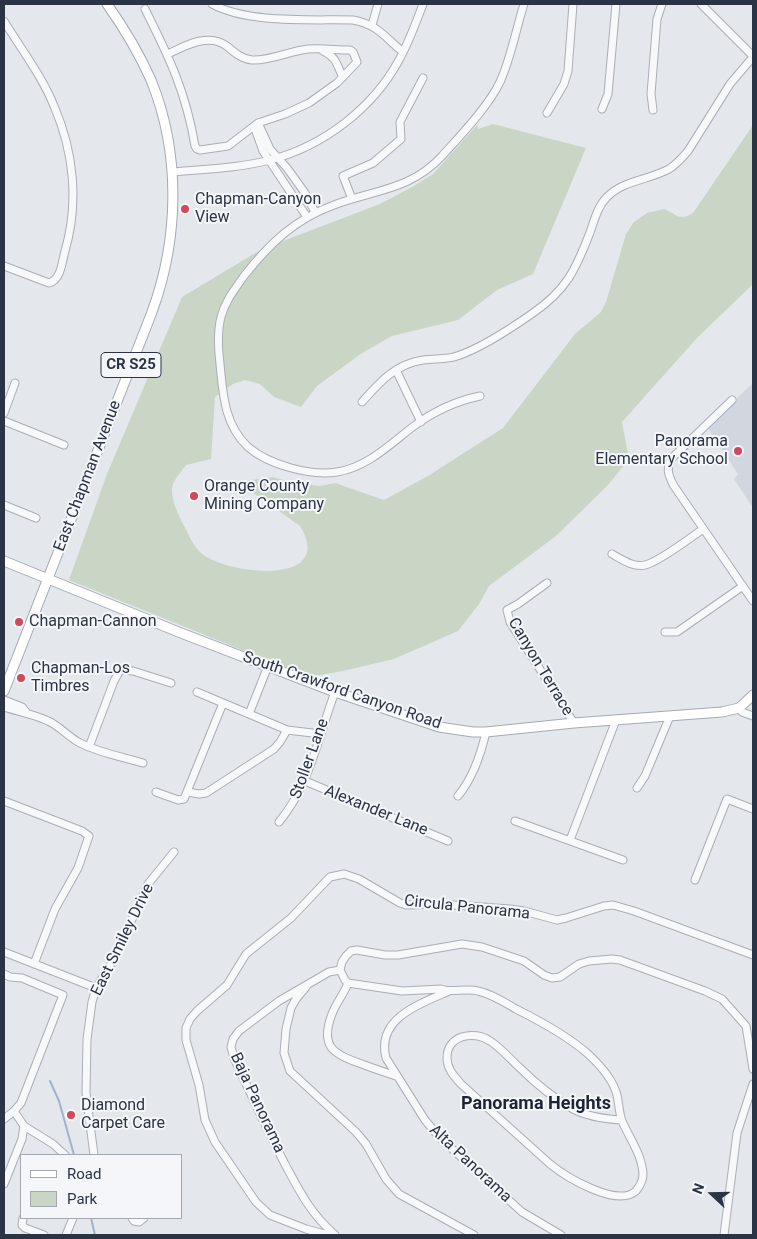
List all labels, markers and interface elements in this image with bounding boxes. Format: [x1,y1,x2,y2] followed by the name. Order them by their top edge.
[195,190,321,228] place label: Chapman-Canyon View
[179,203,191,215] marker: Chapman-Canyon View
[101,352,161,378] road number: CR S25
[50,398,126,554] street label: East Chapman Avenue
[595,432,728,470] place label: Panorama Elementary School
[732,445,744,457] marker: Panorama Elementary School
[204,477,324,515] place label: Orange County Mining Company
[188,490,200,502] marker: Orange County Mining Company
[29,612,157,632] place label: Chapman-Cannon
[503,615,577,719] street label: Canyon Terrace
[13,616,25,628] marker: Chapman-Cannon
[240,648,444,734] street label: South Crawford Canyon Road
[31,659,130,697] place label: Chapman-Los Timbres
[15,672,27,684] marker: Chapman-Los Timbres
[287,716,333,802] street label: Stoller Lane
[321,782,431,840] street label: Alexander Lane
[88,881,158,999] street label: East Smiley Drive
[403,892,531,924] street label: Circula Panorama
[225,1050,289,1156] street label: Baja Panorama
[461,1093,611,1115] district label: Panorama Heights
[81,1096,165,1134] place label: Diamond Carpet Care
[65,1109,77,1121] marker: Diamond Carpet Care
[425,1121,515,1207] street label: Alta Panorama
[20,1154,182,1219] legend
[67,1165,101,1183] text: Road
[687,1169,737,1219] north arrow
[689,1181,707,1196] text: N
[67,1190,97,1208] text: Park

